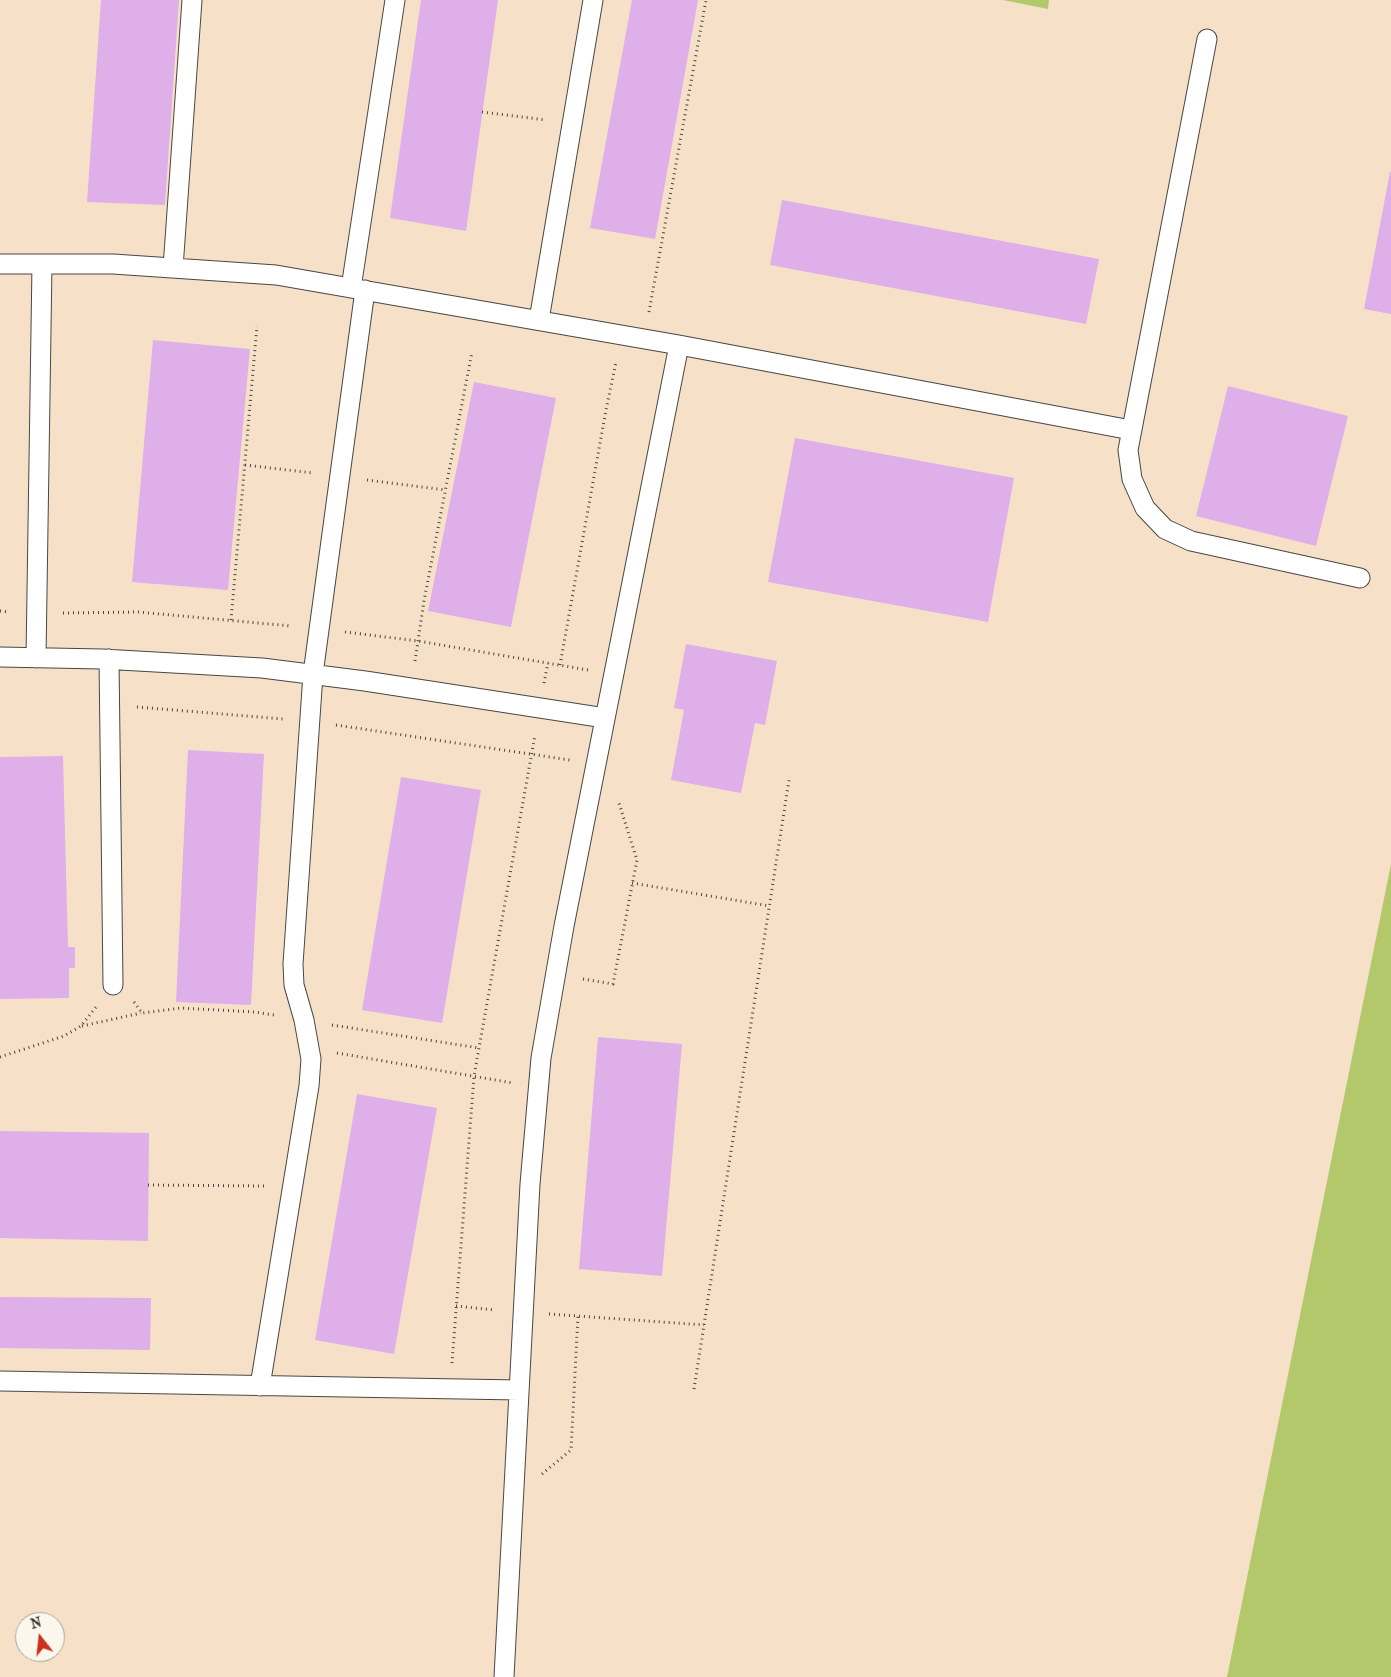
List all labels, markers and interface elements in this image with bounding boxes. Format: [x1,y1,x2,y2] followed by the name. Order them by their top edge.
[15,1612,65,1662] north arrow
[29,1613,43,1633] text: N

